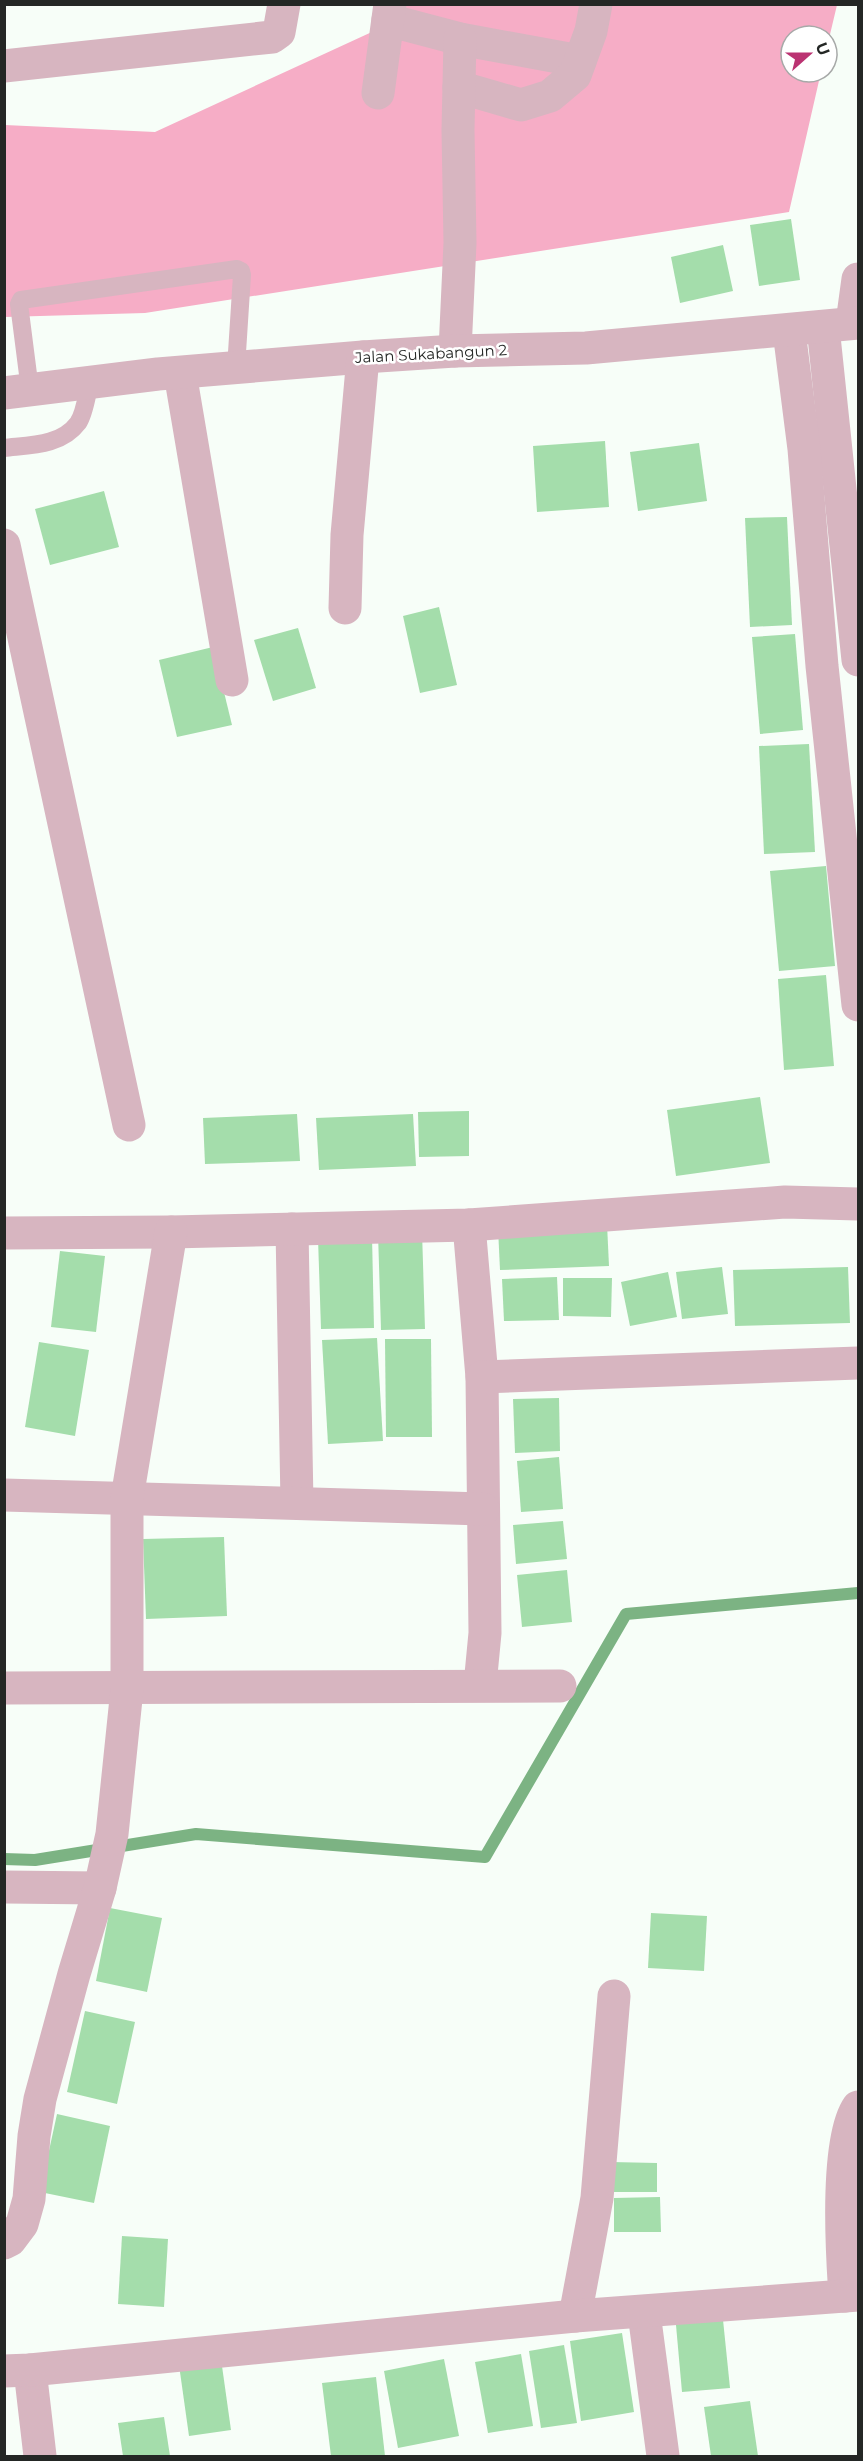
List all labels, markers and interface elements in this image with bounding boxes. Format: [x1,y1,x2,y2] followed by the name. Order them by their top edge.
[779,24,839,84] north arrow
[811,40,834,58] text: U
[353,340,508,367] street label: Jalan Sukabangun 2

